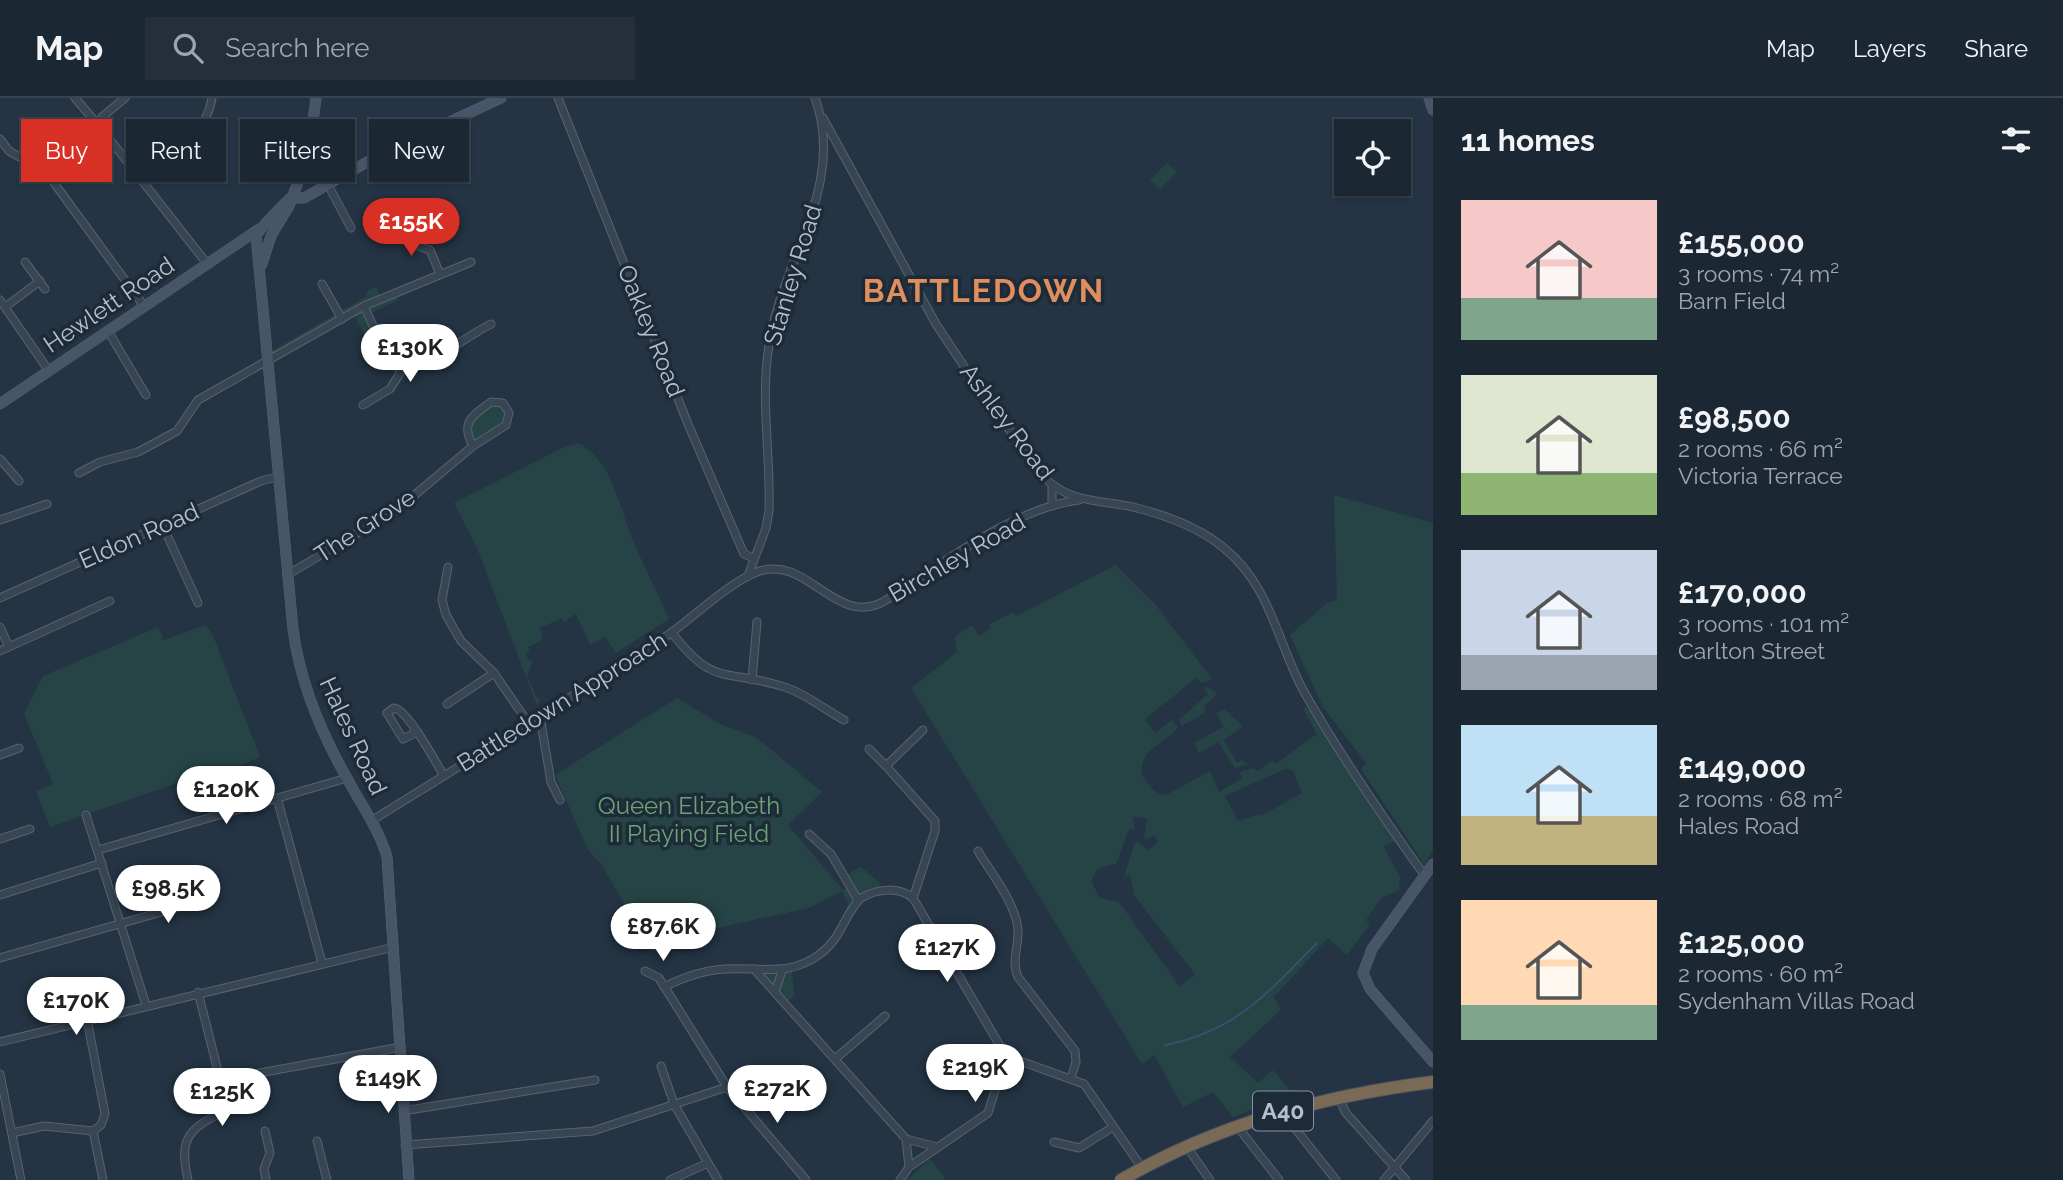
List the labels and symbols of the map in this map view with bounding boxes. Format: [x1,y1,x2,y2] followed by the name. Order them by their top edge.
[362,198,460,258] pin: £155K
[757,201,828,349] street label: Stanley Road
[38,250,179,359] street label: Hewlett Road
[612,260,691,401] street label: Oakley Road
[863,272,1105,309] district label: BATTLEDOWN
[361,324,459,384] pin: £130K
[954,358,1060,486] street label: Ashley Road
[309,482,421,569] street label: The Grove
[74,496,203,575] street label: Eldon Road
[883,507,1030,608] street label: Birchley Road
[452,625,672,778] street label: Battledown Approach
[314,672,393,799] street label: Hales Road
[177,766,275,826] pin: £120K
[598,791,780,848] park label: Queen Elizabeth II Playing Field
[111,866,225,925] pin: £98.5K
[606,904,720,963] pin: £87.6K
[898,924,996,984] pin: £127K
[27,978,125,1037] pin: £170K
[926,1044,1024,1104] pin: £219K
[339,1056,437,1115] pin: £149K
[728,1066,826,1125] pin: £272K
[173,1068,271,1128] pin: £125K
[1253,1092,1313,1130] road number: A40

